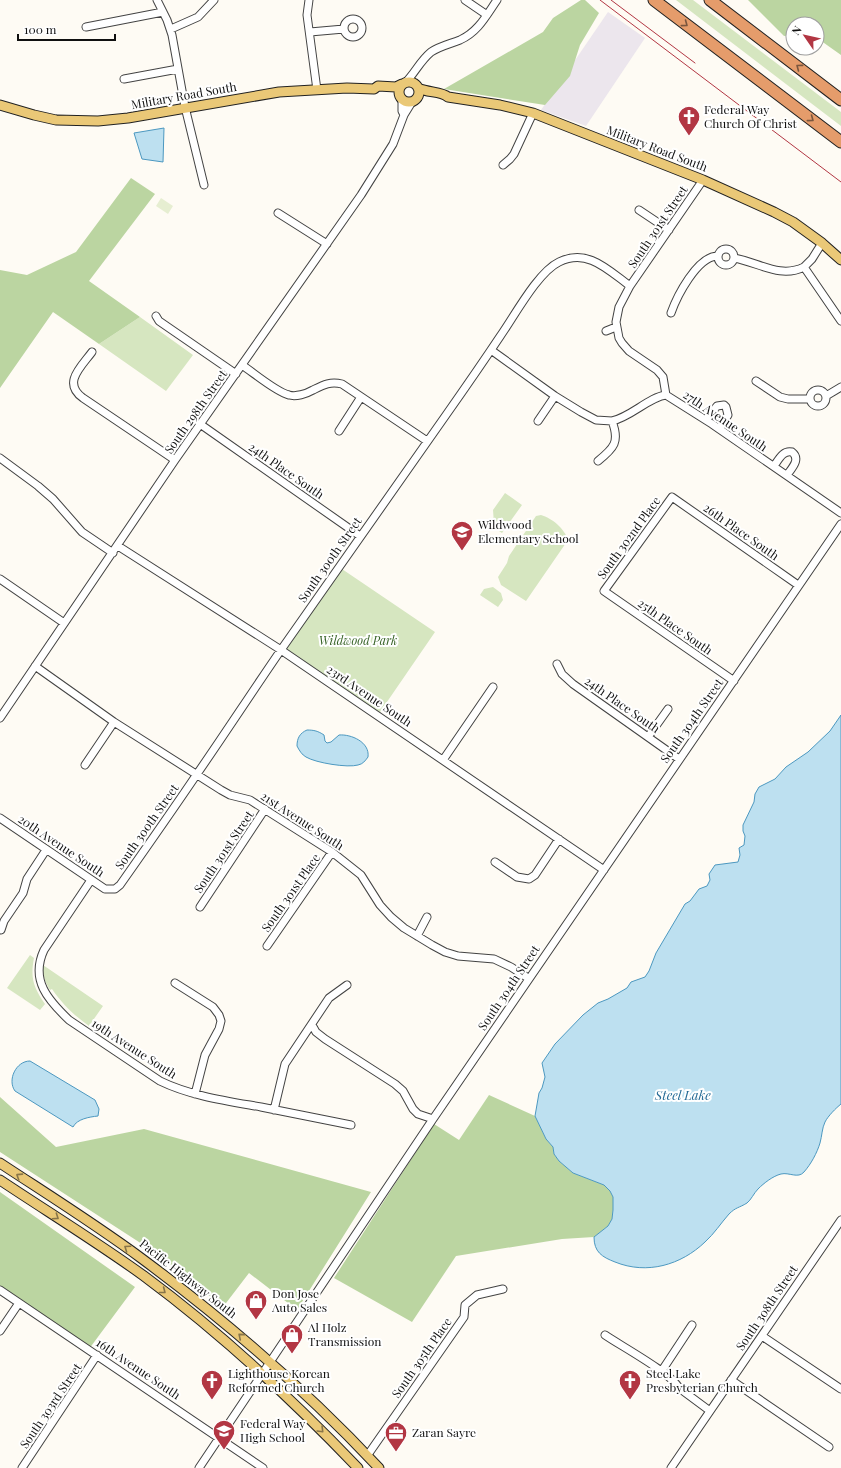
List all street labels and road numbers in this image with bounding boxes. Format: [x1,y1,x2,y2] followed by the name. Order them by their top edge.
[130,78,238,112] street label: Military Road South
[605,121,710,175] street label: Military Road South
[624,182,691,271] street label: South 301st Street
[160,366,231,457] street label: South 298th Street
[680,386,771,454] street label: 27th Avenue South
[246,438,327,502] street label: 24th Place South
[593,493,663,582] street label: South 302nd Place
[701,499,783,563] street label: 26th Place South
[294,513,365,605] street label: South 300th Street
[635,595,716,658] street label: 25th Place South
[324,661,415,730] street label: 23rd Avenue South
[582,672,663,736] street label: 24th Place South
[656,675,727,766] street label: South 304th Street
[111,780,182,872] street label: South 300th Street
[258,787,347,853] street label: 21st Avenue South
[190,807,257,896] street label: South 301st Street
[15,810,108,880] street label: 20th Avenue South
[257,850,323,935] street label: South 301st Place
[474,941,543,1033] street label: South 304th Street
[89,1015,180,1082] street label: 19th Avenue South
[137,1235,241,1321] street label: Pacific Highway South
[732,1261,801,1353] street label: South 308th Street
[388,1314,455,1401] street label: South 305th Place
[93,1334,184,1402] street label: 16th Avenue South
[16,1359,85,1451] street label: South 303rd Street

